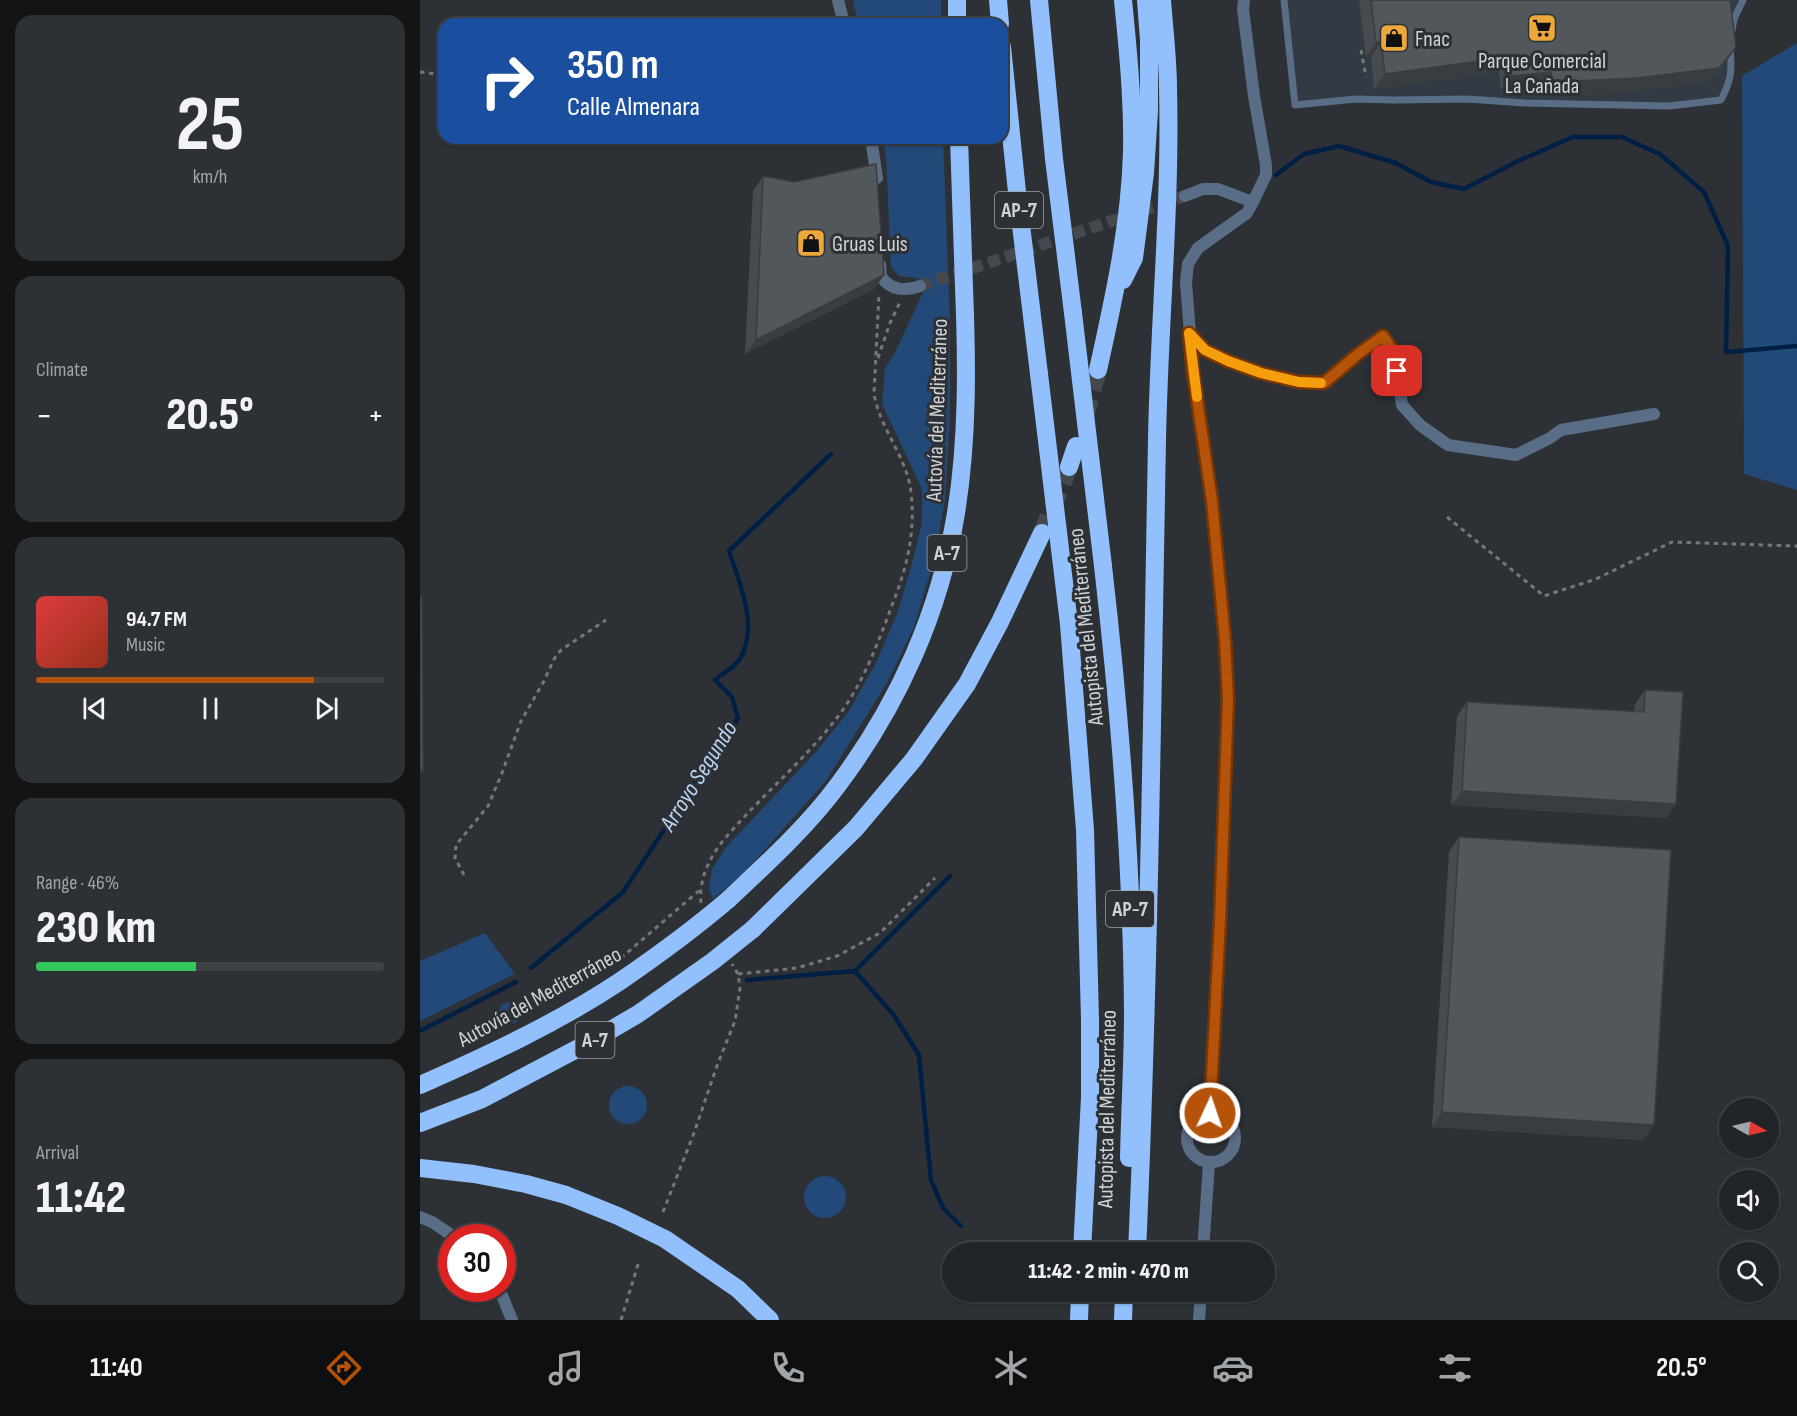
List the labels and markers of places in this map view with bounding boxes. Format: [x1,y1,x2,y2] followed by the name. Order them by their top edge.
[1526,12,1558,44] supermarket icon: Parque Comercial La Cañada
[1378,22,1410,54] shop icon: Fnac
[1415,26,1450,53] place label: Fnac
[1478,48,1606,100] place label: Parque Comercial La Cañada
[795,227,827,259] shop icon: Gruas Luis
[832,231,908,258] place label: Gruas Luis
[1371,345,1422,396] pin

